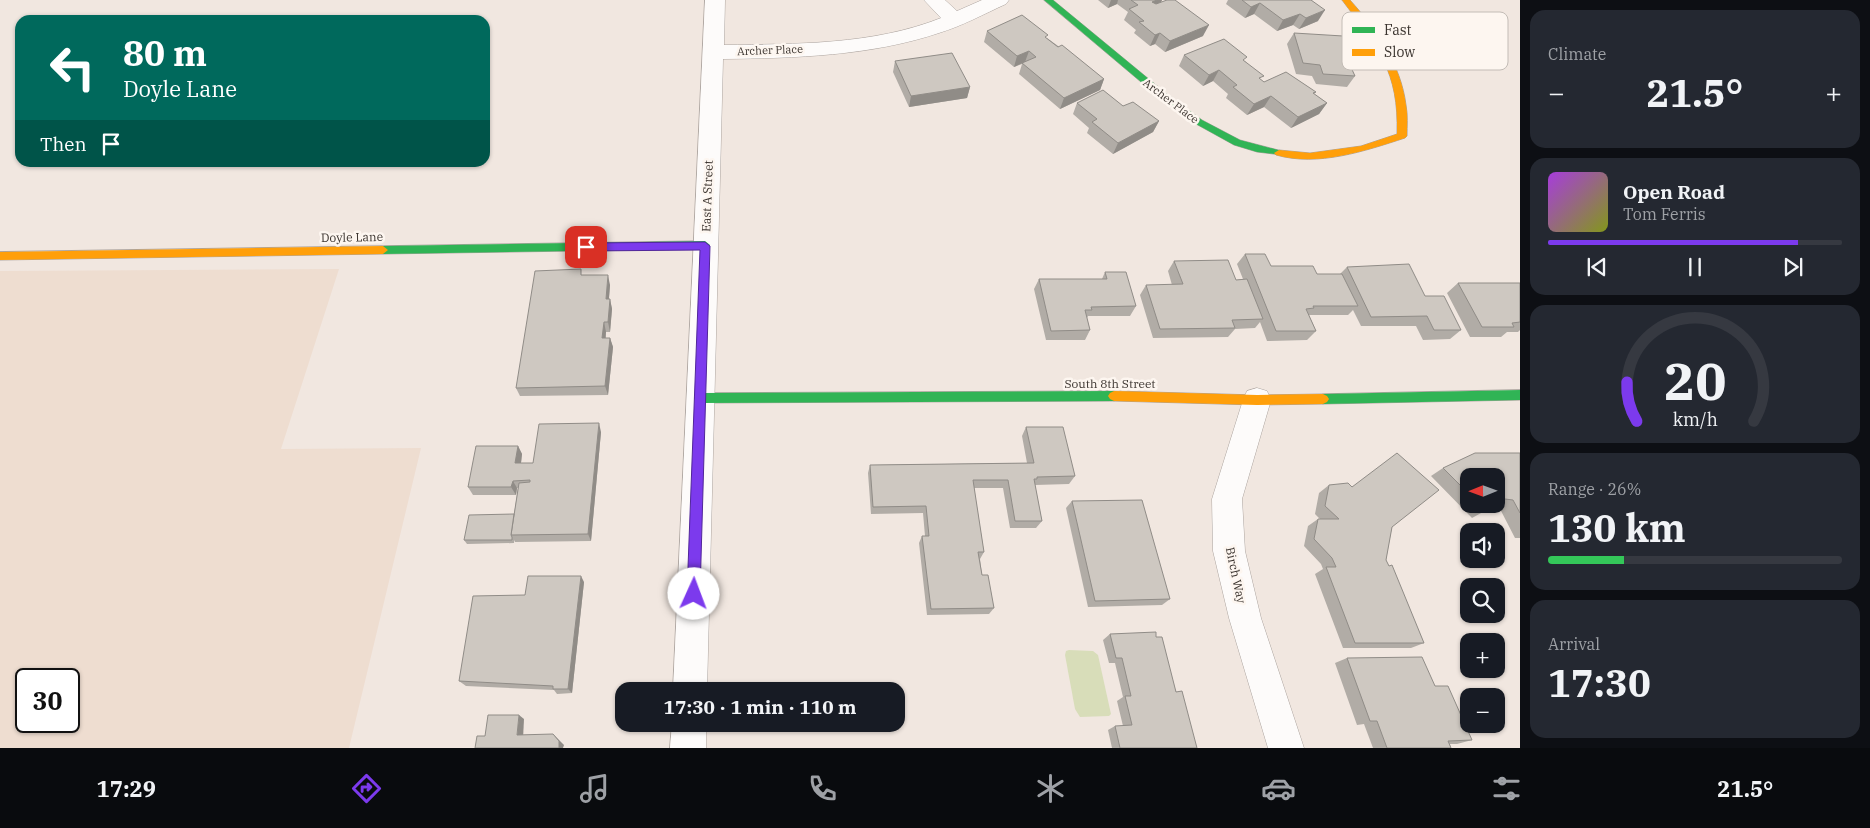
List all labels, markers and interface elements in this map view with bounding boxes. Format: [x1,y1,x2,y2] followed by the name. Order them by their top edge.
[1342,12,1508,70] legend
[1384,21,1412,39] text: Fast
[123,30,207,76] text: 80 m
[40,35,105,100] icon: left
[737,42,803,58] street label: Archer Place
[1384,43,1415,61] text: Slow
[1548,44,1606,64] text: Climate
[1647,68,1743,117] text: 21.5°
[123,74,237,103] text: Doyle Lane
[1548,74,1565,111] text: −
[1825,74,1842,111] text: +
[1140,76,1202,126] street label: Archer Place
[97,130,125,158] icon: arrive
[40,132,87,156] text: Then
[698,160,716,232] street label: East A Street
[1623,180,1725,204] text: Open Road
[1623,204,1706,224] text: Tom Ferris
[565,226,607,268] pin
[321,229,383,245] street label: Doyle Lane
[572,233,600,261] icon: arrive
[1583,253,1611,281] icon: previous
[1681,253,1709,281] icon: pause
[1779,253,1807,281] icon: next
[1664,347,1726,414] text: 20
[1064,376,1156,391] street label: South 8th Street
[1672,408,1718,431] text: km/h
[1460,468,1505,512] north arrow
[1460,468,1505,733] map controls
[1548,479,1641,499] text: Range · 26%
[1548,503,1686,552] text: 130 km
[1460,523,1505,568] button: sound
[1223,545,1249,605] street label: Birch Way
[667,567,719,619] position arrow
[1460,578,1505,623] button: search
[1460,633,1505,678] button: +
[1548,634,1600,654] text: Arrival
[1548,658,1651,707] text: 17:30
[15,668,80,733] speed limit sign: 30
[1460,688,1505,733] button: −
[664,695,856,719] text: 17:30 · 1 min · 110 m
[349,771,384,806] icon: directions
[577,771,612,806] icon: music
[805,771,840,806] icon: phone
[1033,771,1068,806] icon: climate
[1261,771,1296,806] icon: car
[1489,771,1524,806] icon: filters
[97,774,156,803] text: 17:29
[1717,774,1773,803] text: 21.5°

